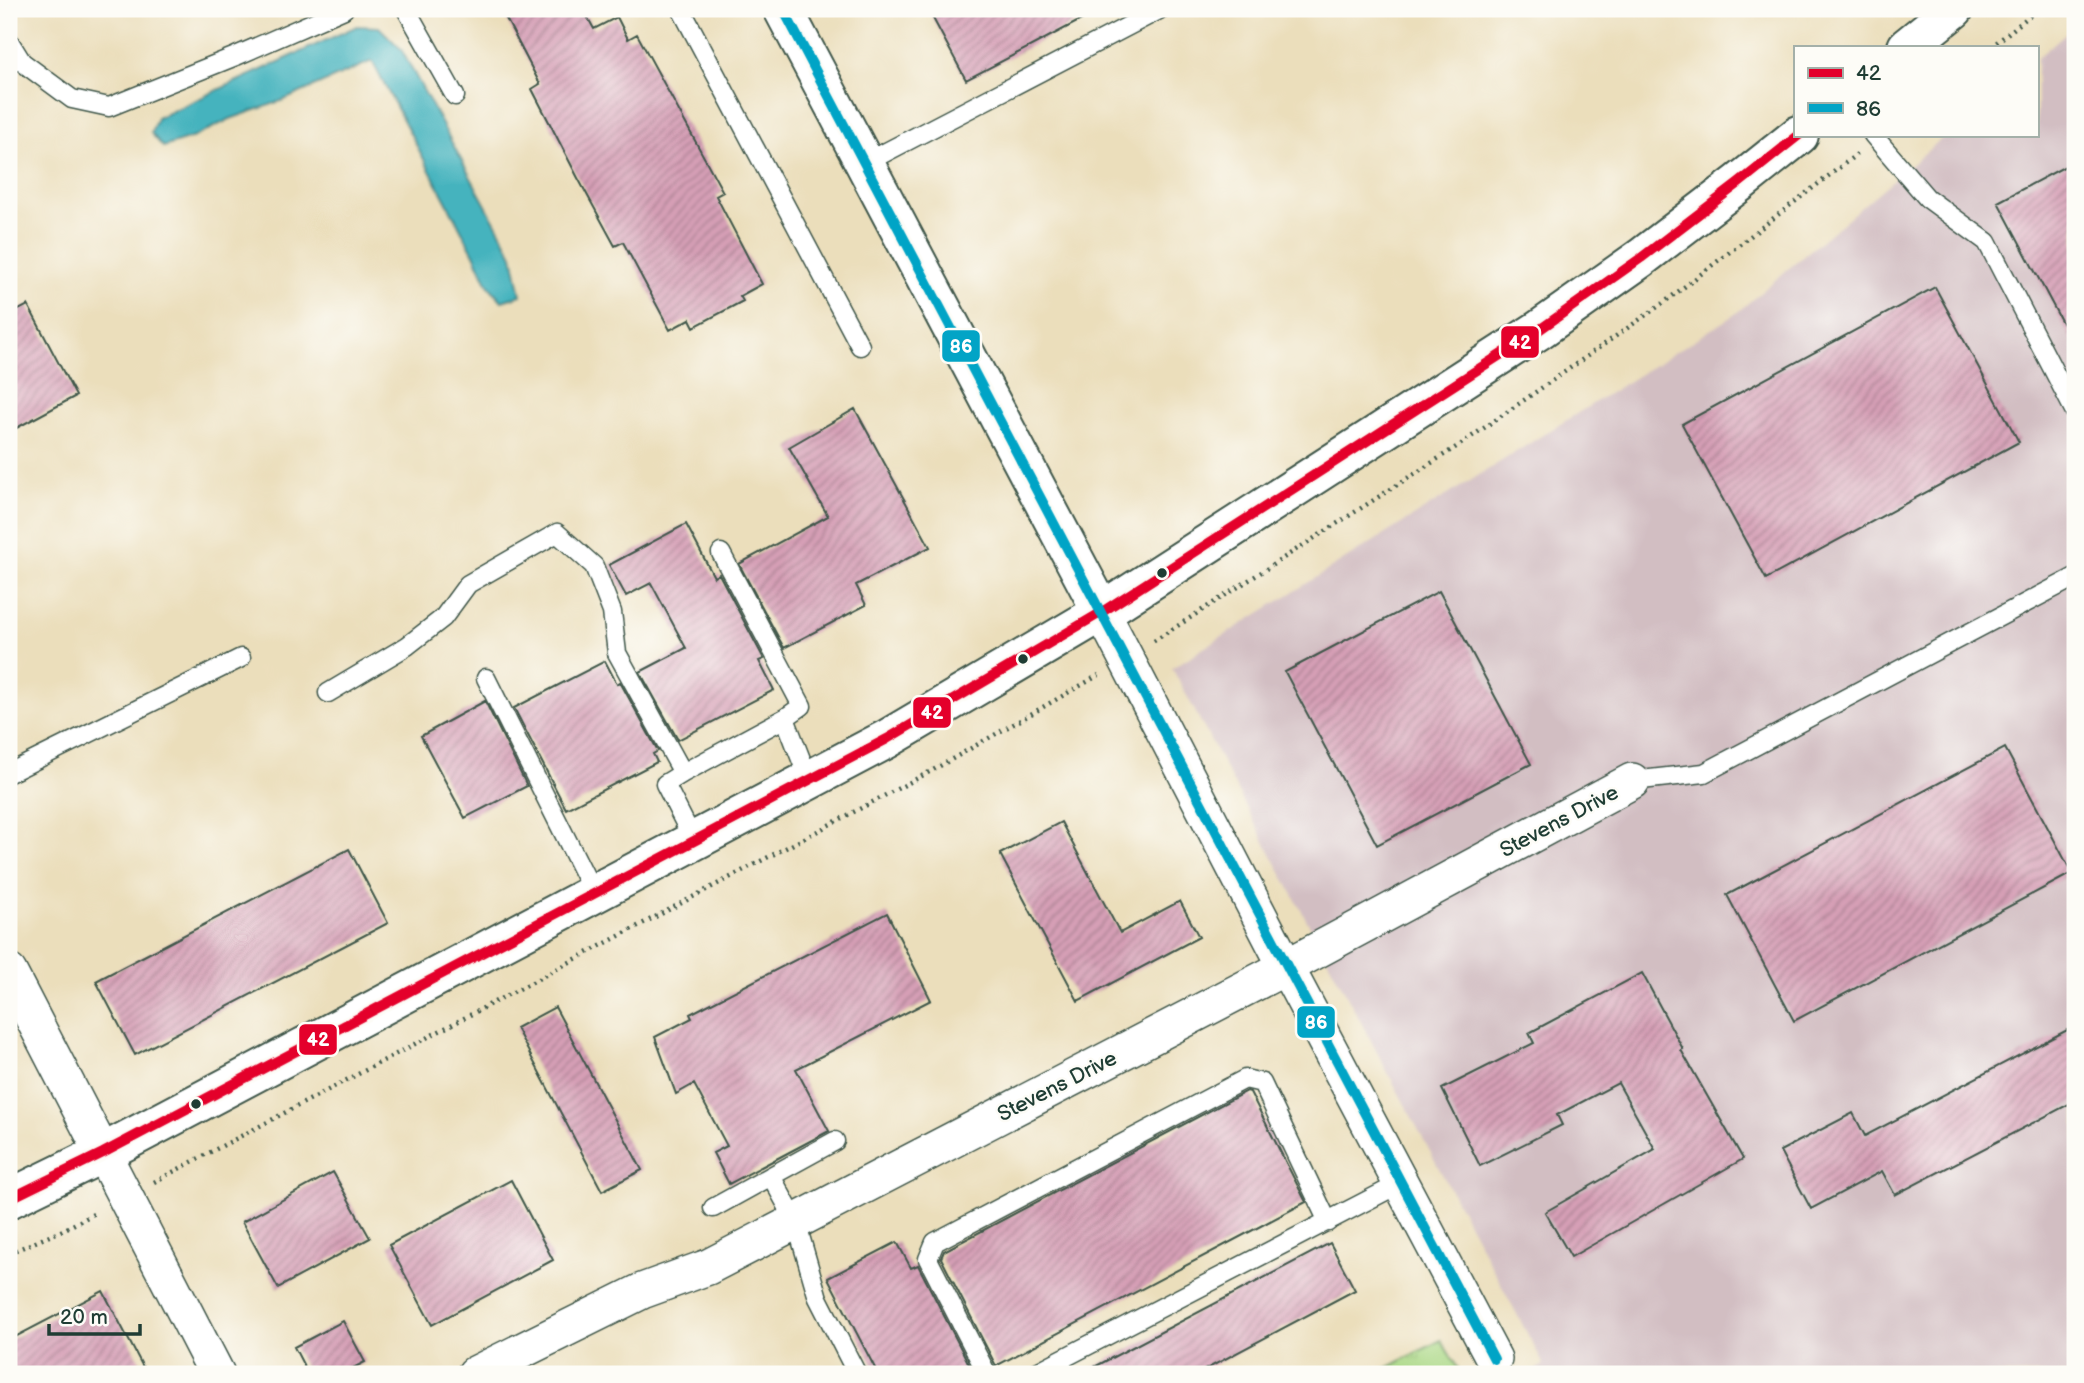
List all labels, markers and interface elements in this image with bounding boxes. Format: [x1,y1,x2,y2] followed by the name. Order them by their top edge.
[1794,46,2038,136] legend
[1856,61,1882,86] text: 42
[1856,97,1881,122] text: 86
[1500,325,1540,359] line badge: 42
[941,329,981,363] line badge: 86
[1509,332,1532,355] text: 42
[950,336,972,359] text: 86
[1155,566,1169,580] unlabelled marker
[1016,652,1030,666] unlabelled marker
[912,696,952,729] line badge: 42
[921,702,944,725] text: 42
[1496,780,1623,863] street label: Stevens Drive
[1296,1005,1336,1039] line badge: 86
[1305,1012,1327,1035] text: 86
[298,1023,338,1056] line badge: 42
[307,1029,330,1052] text: 42
[993,1046,1121,1127] street label: Stevens Drive
[189,1097,203,1111] unlabelled marker
[49,1292,140,1336] scale bar
[60,1305,108,1330] text: 20 m

